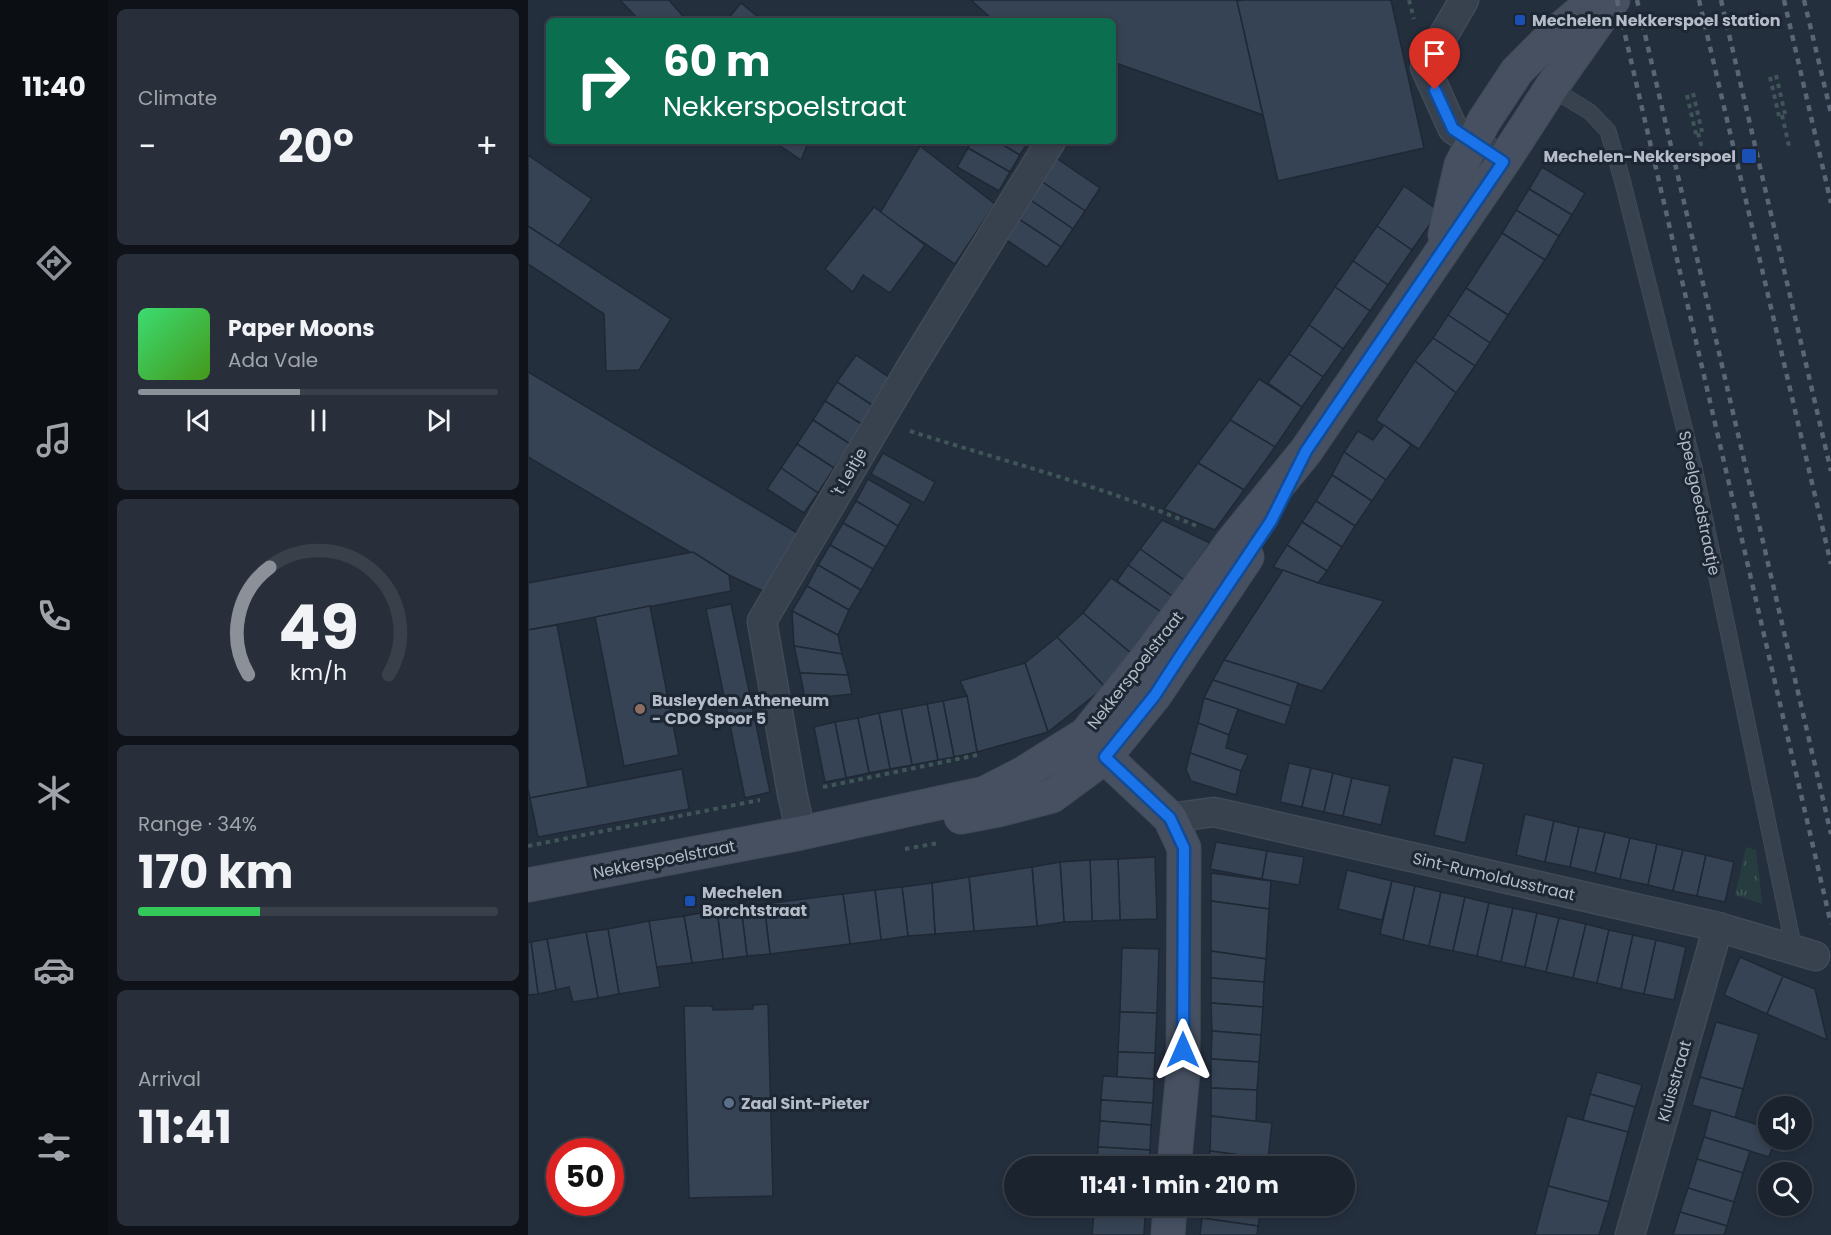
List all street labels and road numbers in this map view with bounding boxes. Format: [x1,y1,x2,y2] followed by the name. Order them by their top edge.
[1673,429,1726,578] street label: Speelgoedstraatje
[826,443,873,501] street label: 't Leitje
[1082,606,1189,734] street label: Nekkerspoelstraat
[591,834,737,885] street label: Nekkerspoelstraat
[1411,847,1577,906] street label: Sint-Rumoldusstraat
[1652,1038,1697,1125] street label: Kluisstraat

